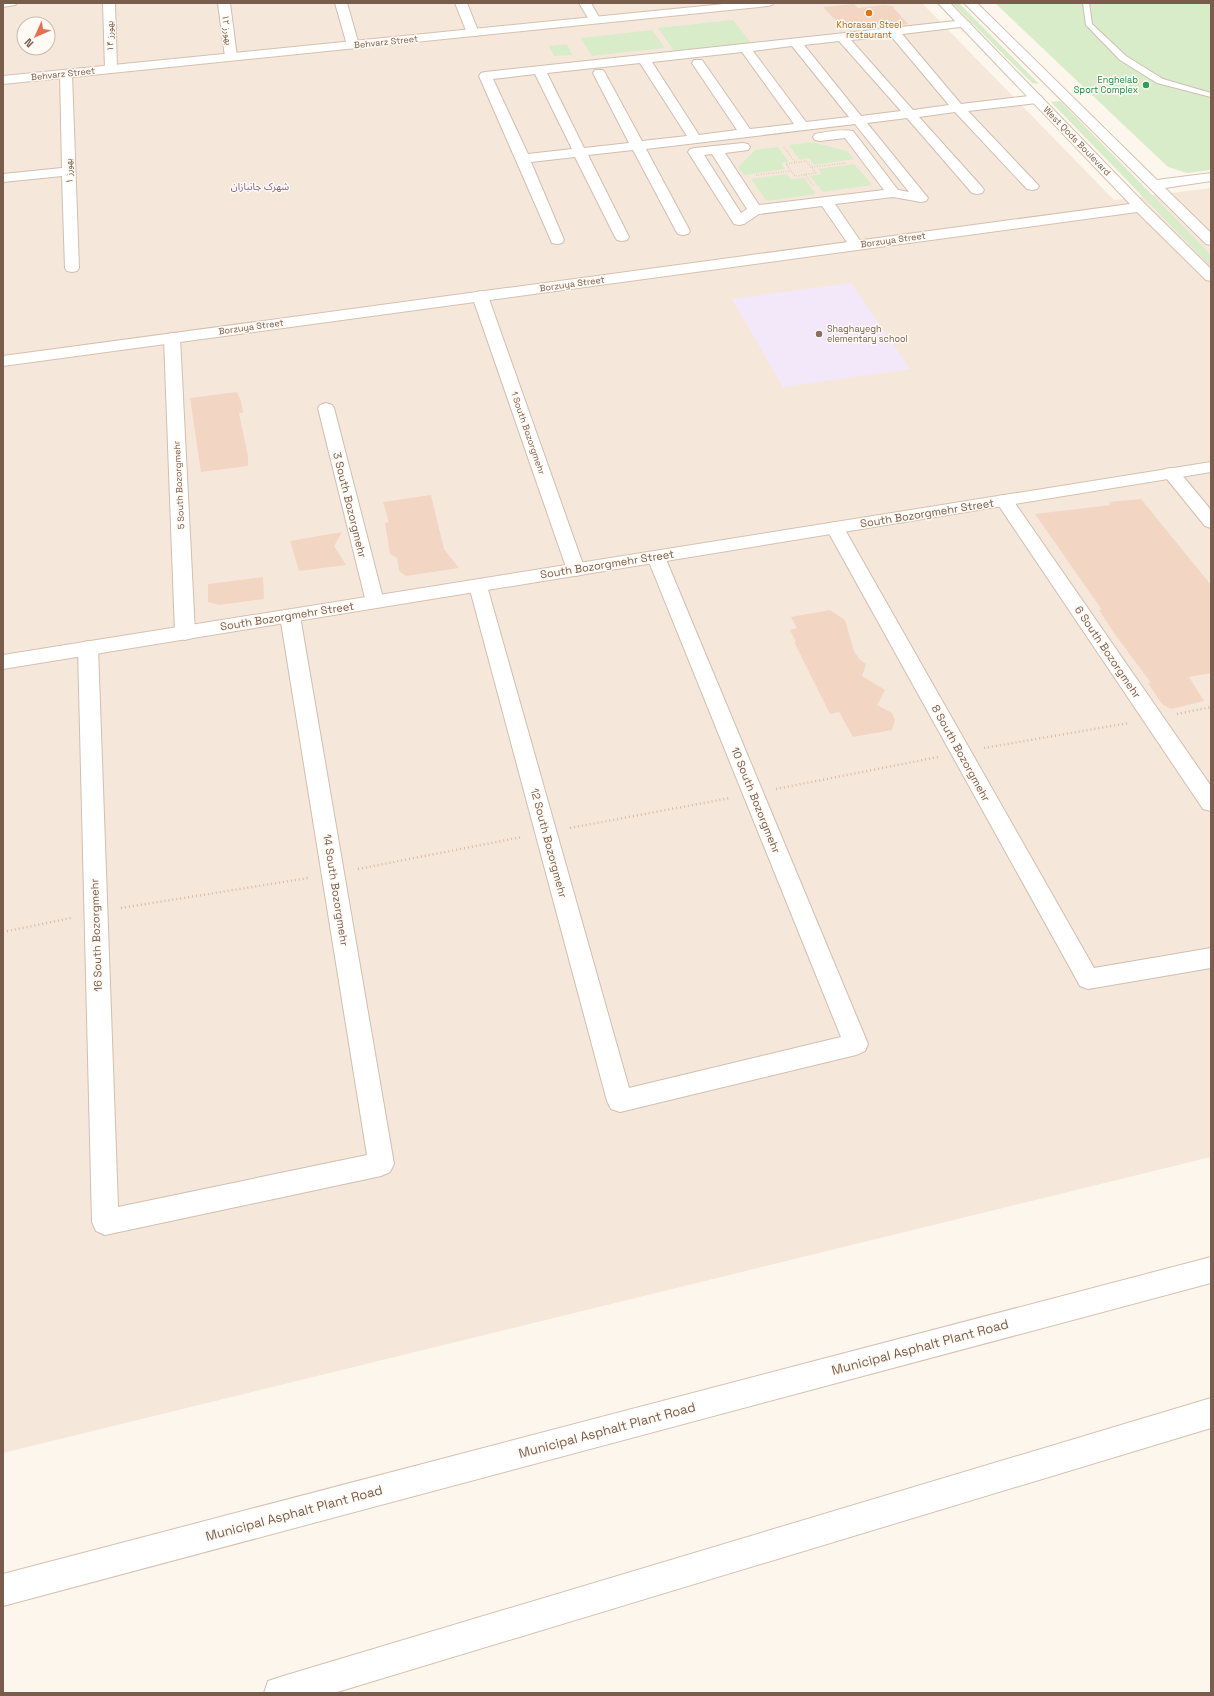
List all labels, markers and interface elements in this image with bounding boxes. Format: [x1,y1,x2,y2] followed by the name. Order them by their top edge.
[864,8,874,18] marker: Khorasan Steel restaurant
[219,14,235,46] street label: بهورز ۱۲
[16,16,56,56] north arrow
[836,19,902,41] place label: Khorasan Steel restaurant
[104,21,116,51] street label: بهورز ۱۴
[353,33,419,51] street label: Behvarz Street
[21,36,36,51] text: N
[30,65,96,83] street label: Behvarz Street
[1074,74,1138,96] place label: Enghelab Sport Complex
[1141,80,1151,90] marker: Enghelab Sport Complex
[1041,104,1113,178] street label: West Qods Boulevard
[63,158,75,184] street label: بهورز ۱
[231,180,289,193] district label: شهرک جانبازان
[860,229,926,251] street label: Borzuya Street
[539,273,605,295] street label: Borzuya Street
[218,316,284,338] street label: Borzuya Street
[827,323,908,345] place label: Shaghayegh elementary school
[814,329,824,339] marker: Shaghayegh elementary school
[508,390,548,477] street label: 1 South Bozorgmehr
[171,440,187,530] street label: 5 South Bozorgmehr
[330,451,370,559] street label: 3 South Bozorgmehr
[859,495,995,531] street label: South Bozorgmehr Street
[539,546,675,582] street label: South Bozorgmehr Street
[219,598,355,634] street label: South Bozorgmehr Street
[1072,603,1144,701] street label: 6 South Bozorgmehr
[929,702,993,804] street label: 8 South Bozorgmehr
[728,745,784,855] street label: 10 South Bozorgmehr
[528,787,570,899] street label: 12 South Bozorgmehr
[320,833,352,947] street label: 14 South Bozorgmehr
[87,878,105,992] street label: 16 South Bozorgmehr
[830,1315,1010,1379] street label: Municipal Asphalt Plant Road
[517,1398,697,1462] street label: Municipal Asphalt Plant Road
[204,1481,384,1545] street label: Municipal Asphalt Plant Road

